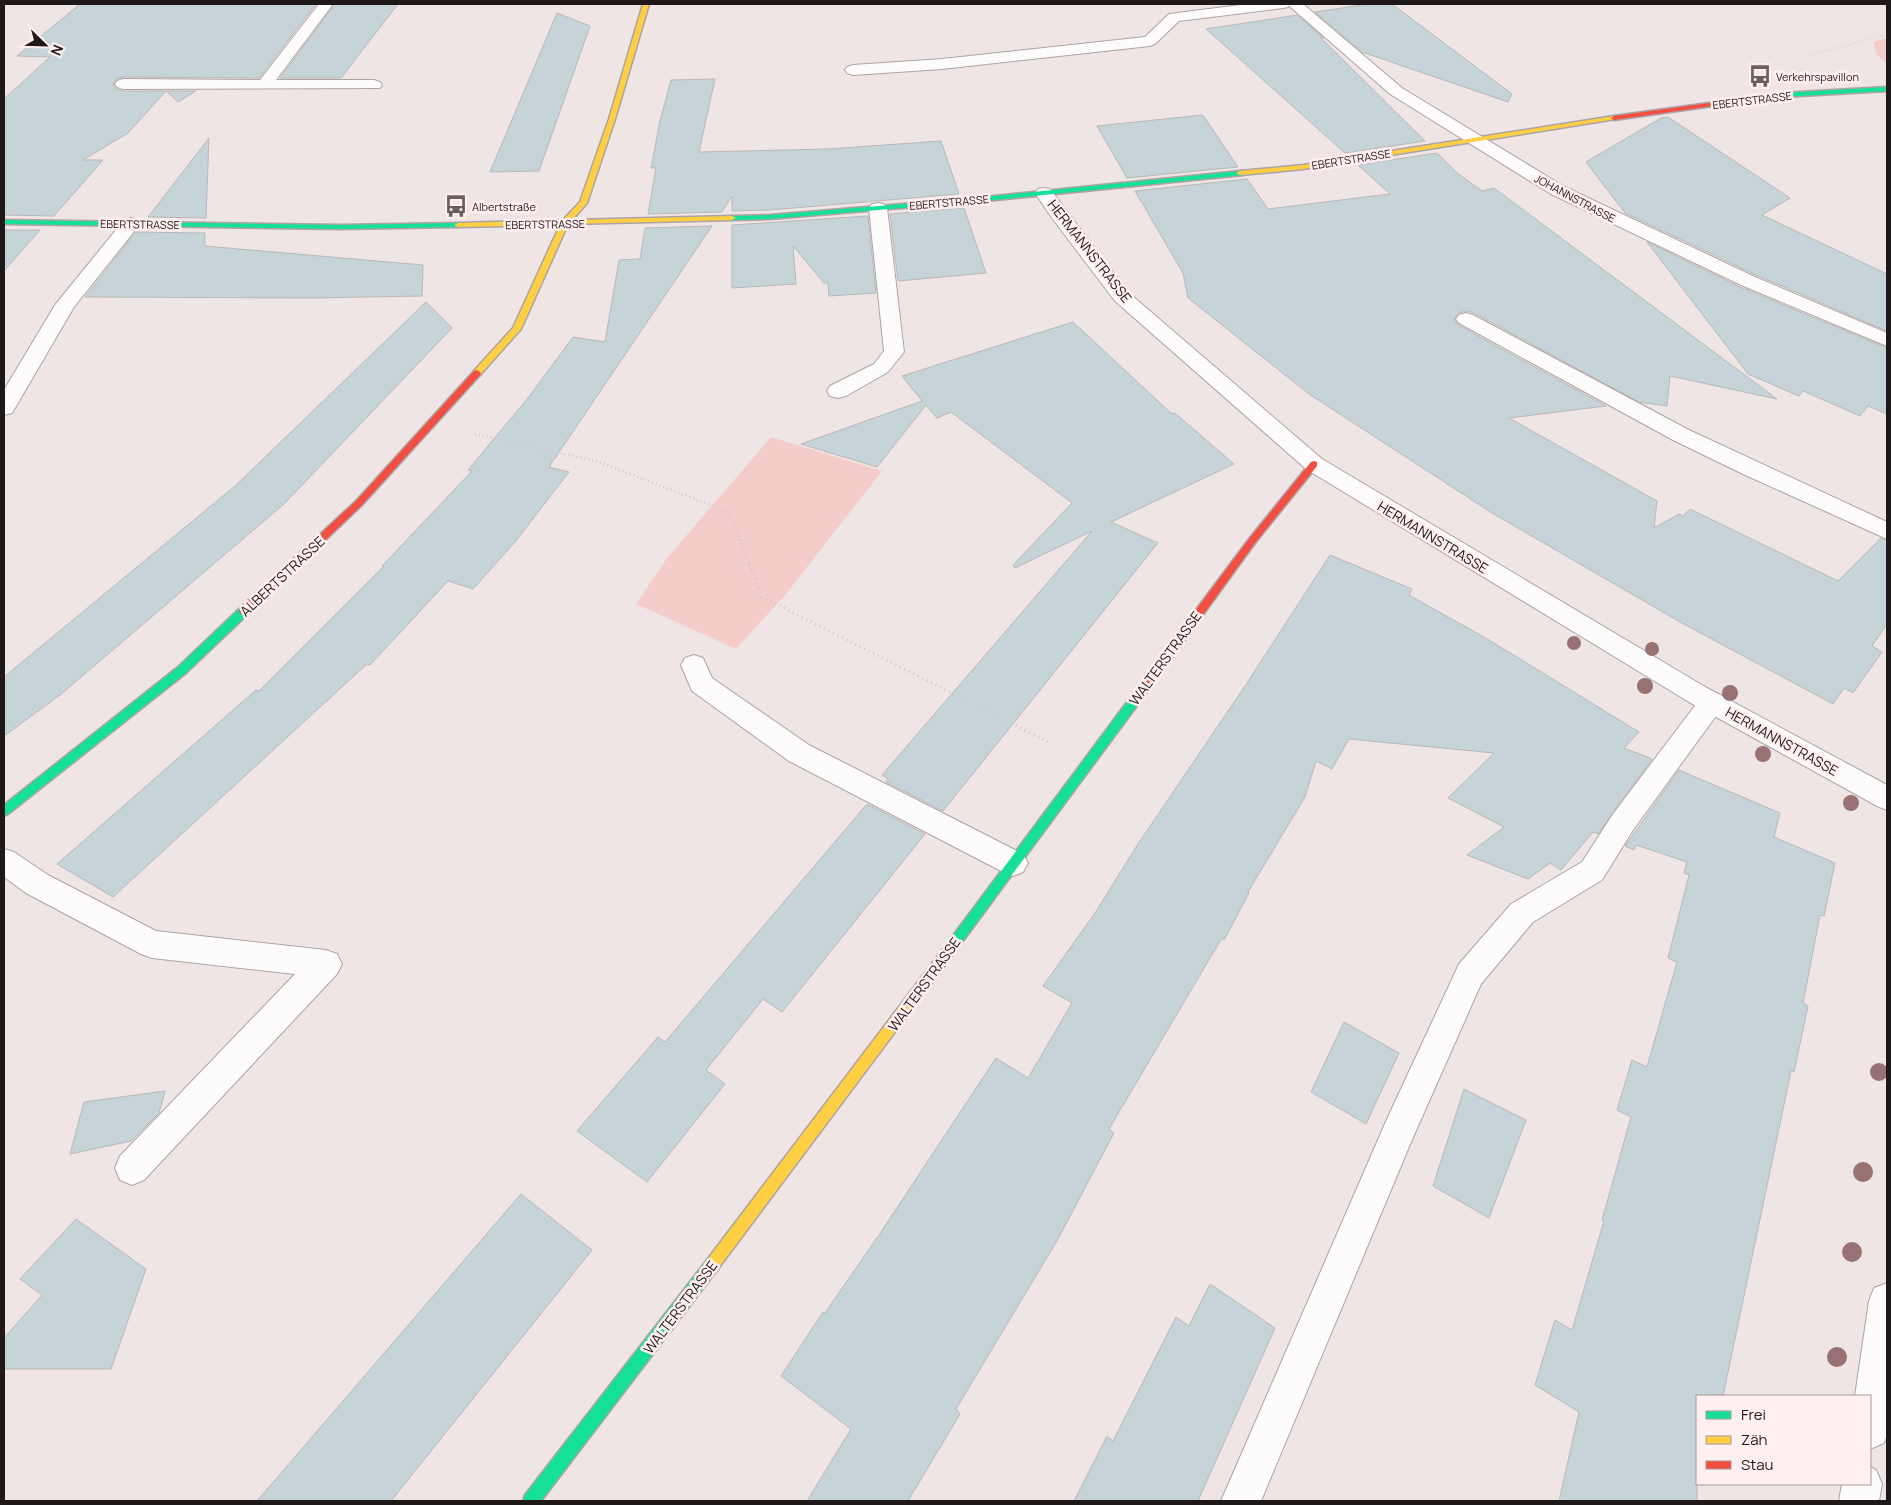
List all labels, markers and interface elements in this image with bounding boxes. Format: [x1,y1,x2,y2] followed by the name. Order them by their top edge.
[20,20,70,70] north arrow
[47,42,68,59] text: N
[1747,63,1773,89] bus stop icon: Verkehrspavillon
[1776,69,1859,84] place label: Verkehrspavillon
[1711,88,1793,112] street label: EBERTSTRASSE
[1310,145,1392,173] street label: EBERTSTRASSE
[1532,170,1618,226] street label: JOHANNSTRASSE
[909,191,989,213] street label: EBERTSTRASSE
[443,193,469,219] bus stop icon: Albertstraße
[1044,195,1136,307] street label: HERMANNSTRASSE
[472,199,536,214] place label: Albertstraße
[100,216,180,232] street label: EBERTSTRASSE
[505,216,585,232] street label: EBERTSTRASSE
[1374,496,1492,578] street label: HERMANNSTRASSE
[235,532,329,620] street label: ALBERTSTRASSE
[1124,607,1206,709] street label: WALTERSTRASSE
[1722,702,1842,780] street label: HERMANNSTRASSE
[883,933,965,1035] street label: WALTERSTRASSE
[639,1257,721,1357] street label: WALTERSTRASSE
[1696,1395,1871,1485] legend
[1741,1404,1766,1425] text: Frei
[1741,1429,1768,1450] text: Zäh
[1741,1454,1774,1475] text: Stau

